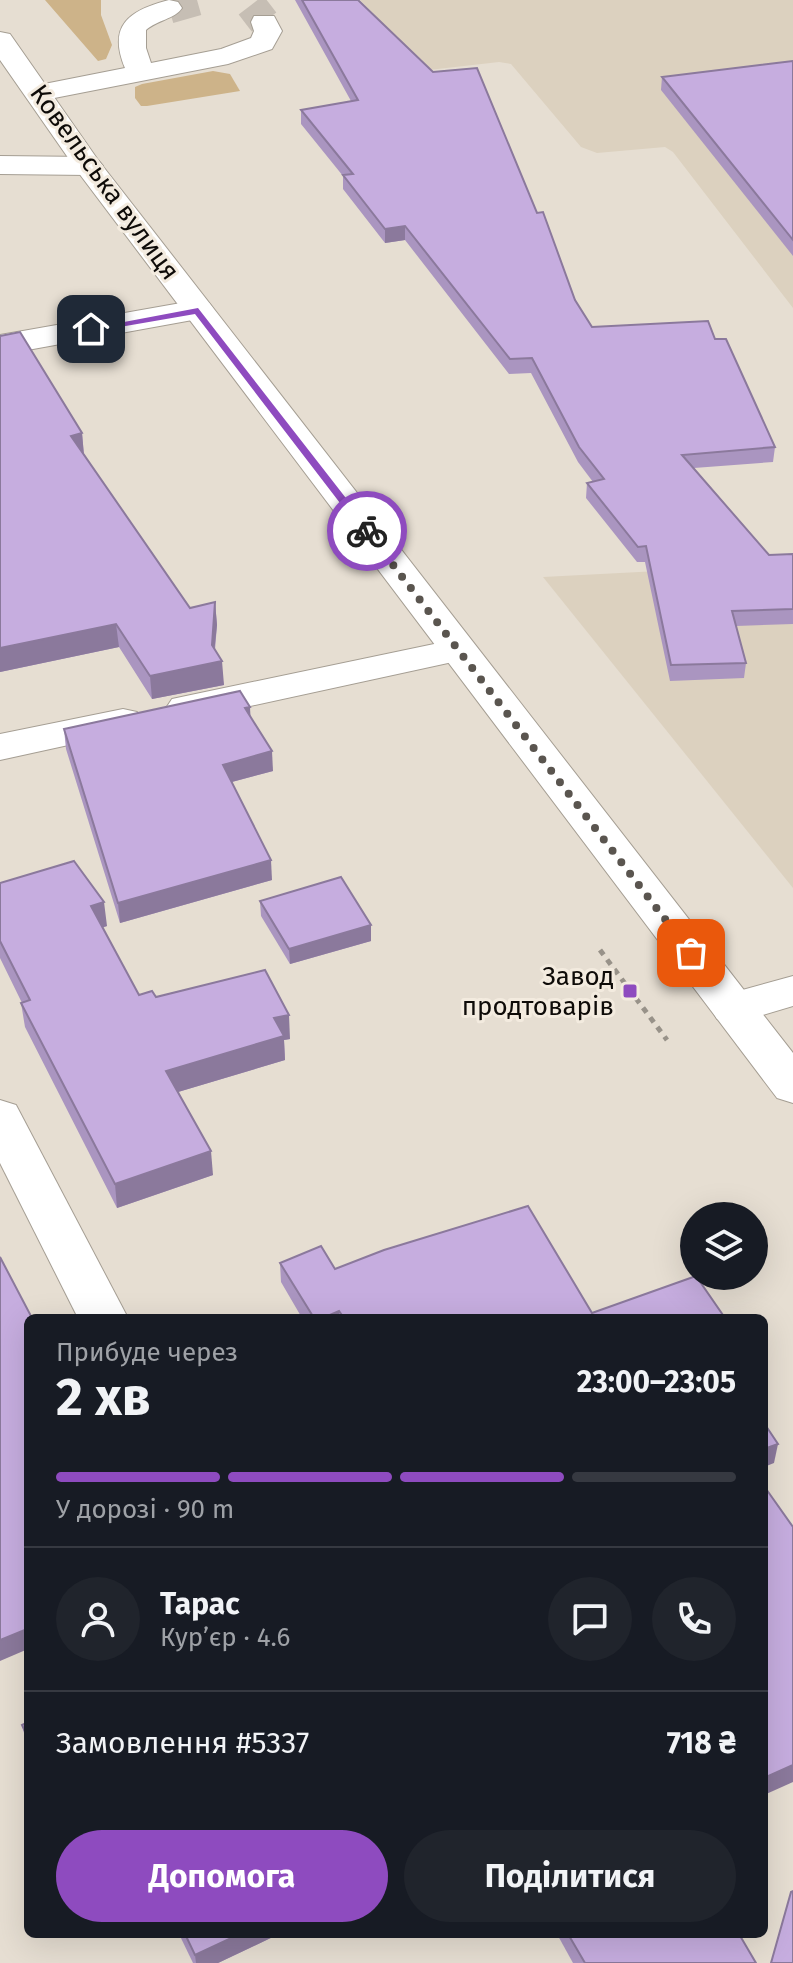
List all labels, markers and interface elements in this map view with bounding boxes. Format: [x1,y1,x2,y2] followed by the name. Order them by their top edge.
[23,79,186,286] street label: Ковельська вулиця
[57,295,125,363] pin
[69,307,113,351] icon: home
[327,491,407,571] courier
[345,509,389,553] icon: bike
[657,919,725,987] pin
[669,931,713,975] icon: bag
[462,961,614,1022] place label: Завод продтоварів
[621,982,639,1000] marker: Завод продтоварів
[680,1202,768,1290] map controls
[680,1202,768,1290] button: layers
[56,1337,238,1368] text: Прибуде через
[577,1364,736,1400] text: 23:00–23:05
[56,1366,151,1429] text: 2 хв
[56,1494,234,1525] text: У дорозі · 90 m
[56,1577,140,1661] button: person
[548,1577,632,1661] button: chat
[652,1577,736,1661] button: phone
[160,1586,240,1622] text: Тарас
[160,1622,290,1653] text: Кур’єр · 4.6
[56,1725,309,1761] text: Замовлення #5337
[667,1725,736,1761] text: 718 ₴
[56,1830,388,1922] button: Допомога
[404,1830,736,1922] button: Поділитися

